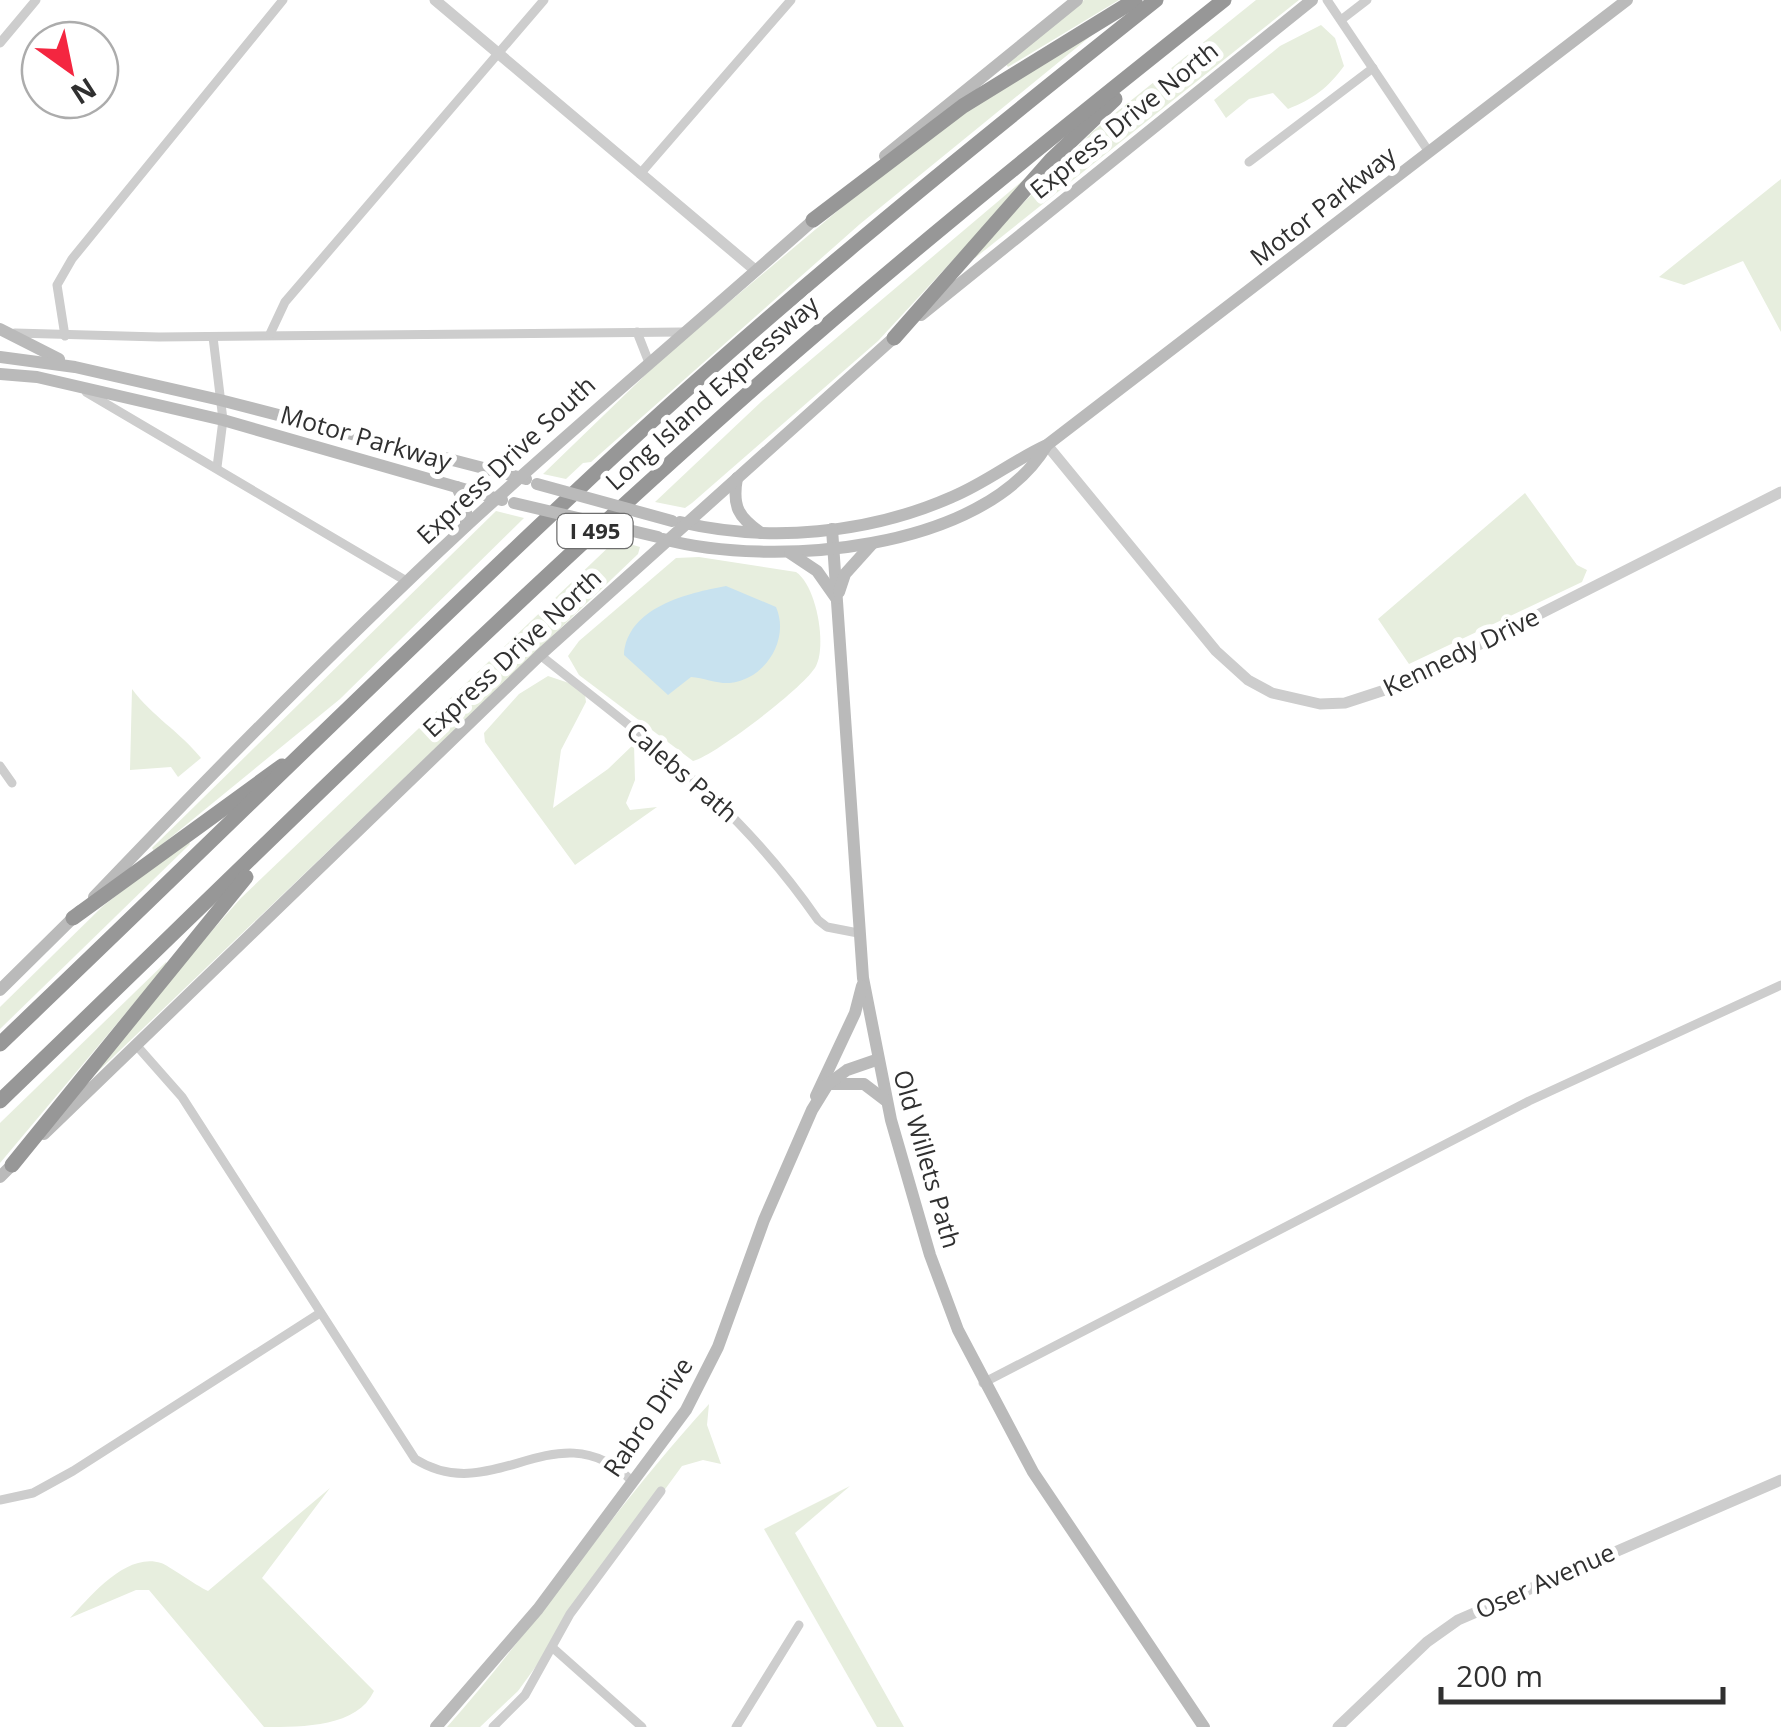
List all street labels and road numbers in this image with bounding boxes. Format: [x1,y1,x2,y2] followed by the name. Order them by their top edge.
[1022,33,1225,206] street label: Express Drive North
[1242,137,1403,273] street label: Motor Parkway
[597,287,826,497] street label: Long Island Expressway
[409,367,602,551] street label: Express Drive South
[277,396,456,478] street label: Motor Parkway
[558,514,632,548] road number: I 495
[415,560,608,744] street label: Express Drive North
[1377,599,1544,704] street label: Kennedy Drive
[620,714,745,829] street label: Calebs Path
[886,1066,970,1252] street label: Old Willets Path
[595,1350,700,1483] street label: Rabro Drive
[1470,1534,1620,1626] street label: Oser Avenue

